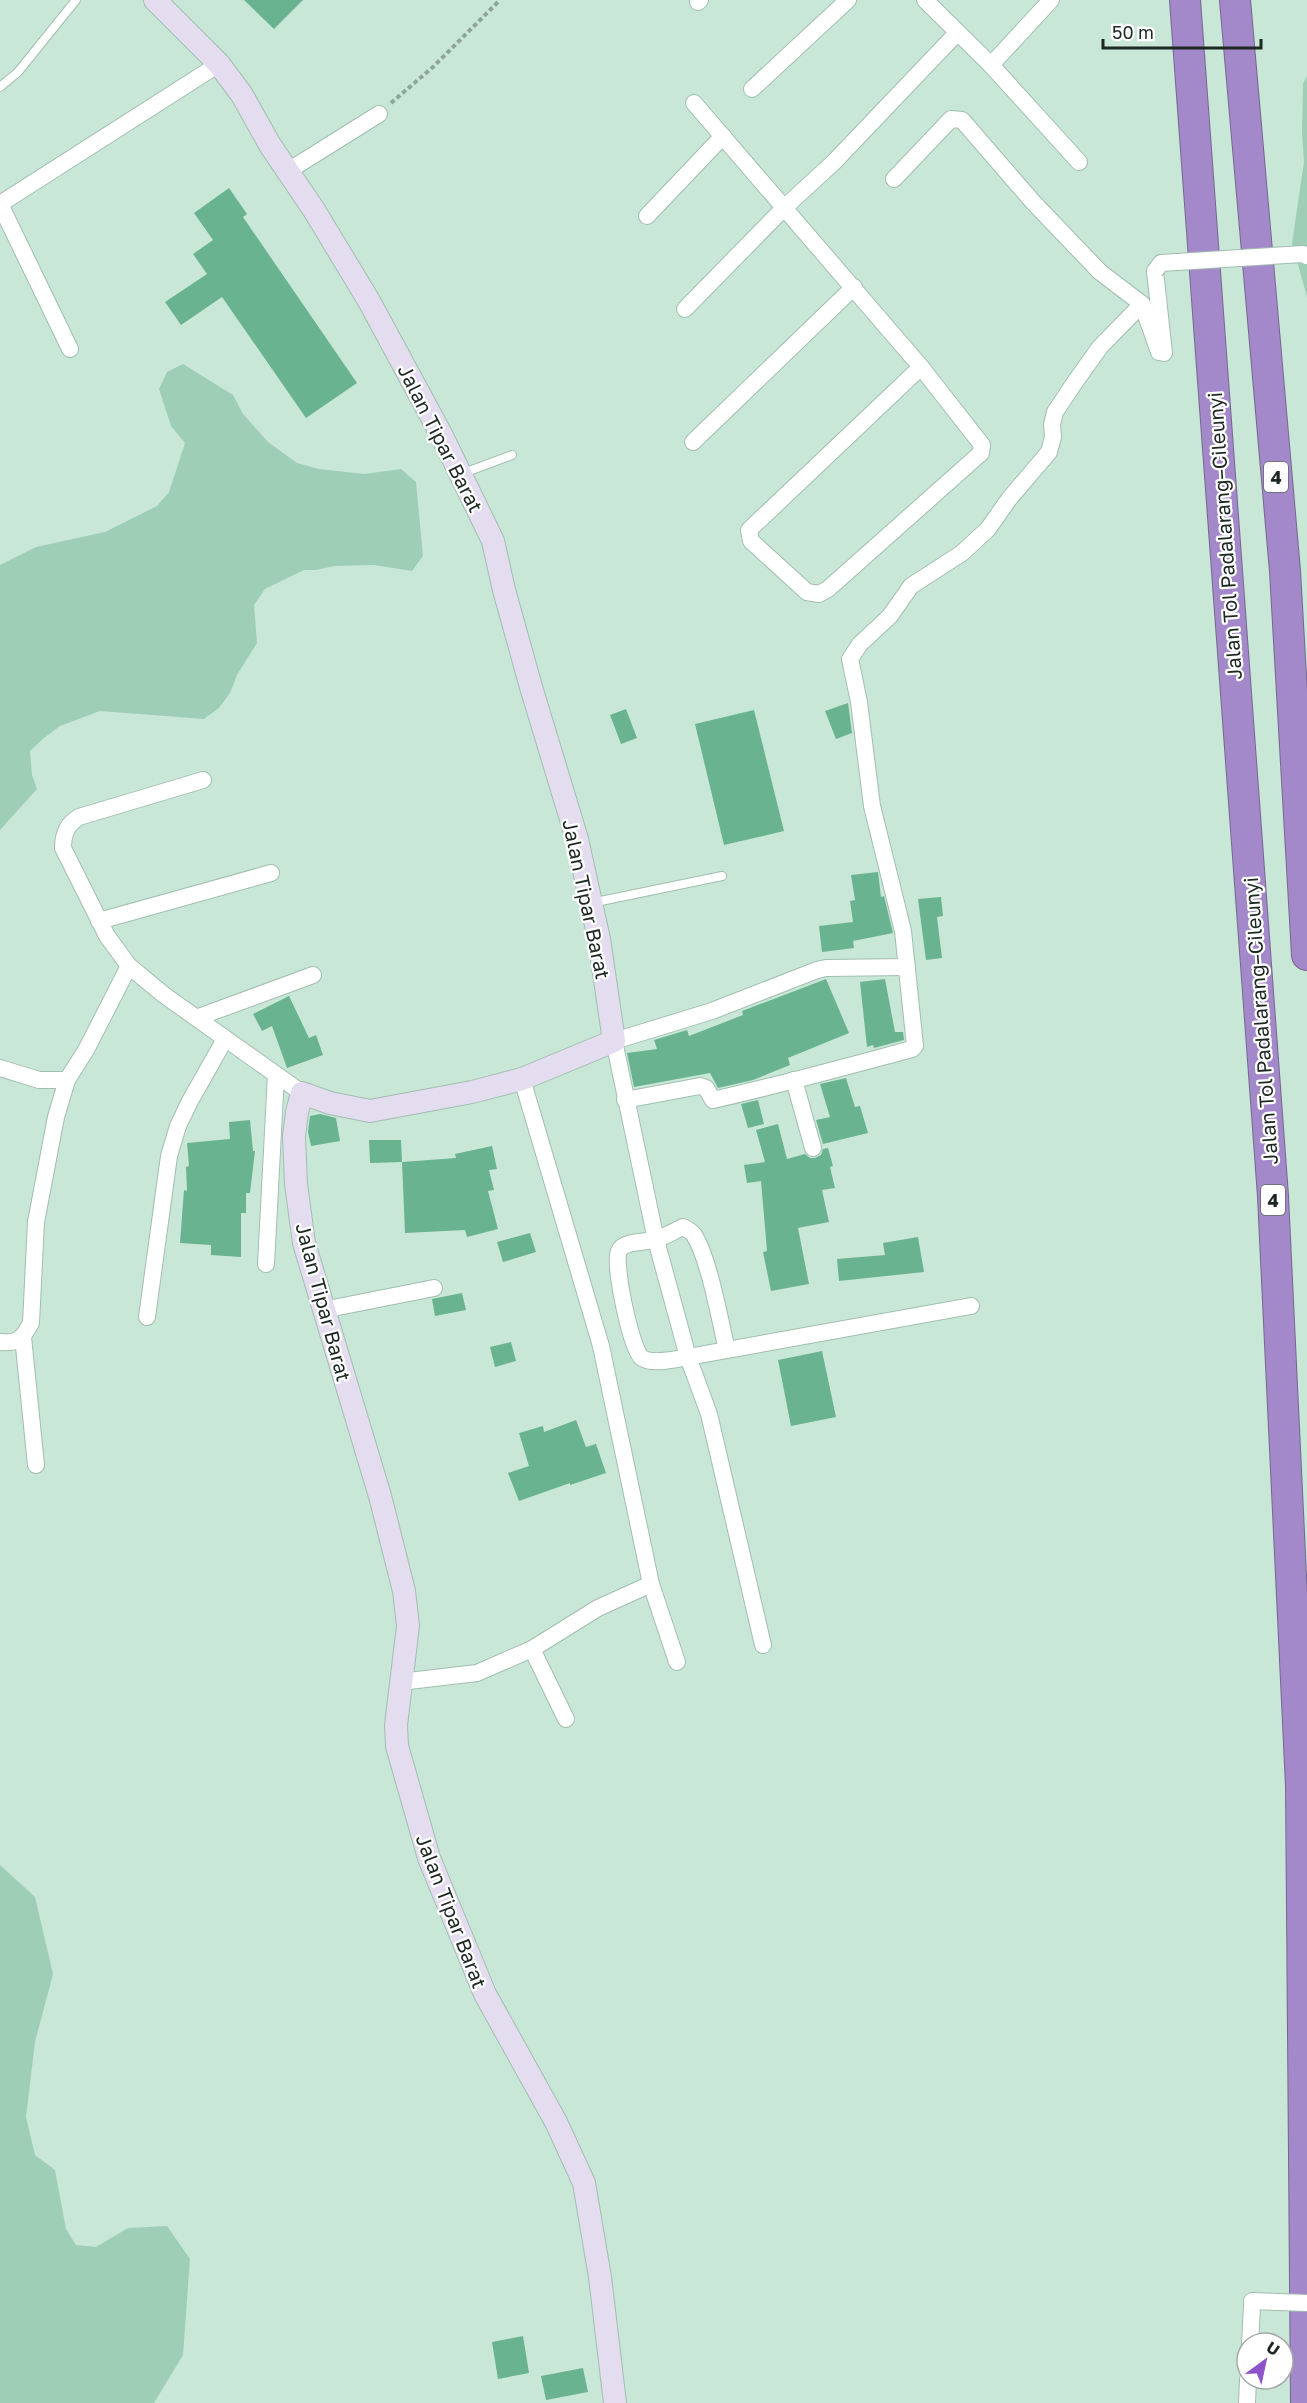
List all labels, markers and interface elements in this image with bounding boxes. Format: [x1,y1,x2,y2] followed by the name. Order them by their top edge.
[1103,12,1260,50] scale bar
[1112,21,1154,43] text: 50 m
[393,360,489,516] street label: Jalan Tipar Barat
[1202,391,1246,681] street label: Jalan Tol Padalarang–Cileunyi
[1264,462,1288,492] road number: 4
[558,817,616,981] street label: Jalan Tipar Barat
[1238,876,1282,1166] street label: Jalan Tol Padalarang–Cileunyi
[1261,1185,1285,1215] road number: 4
[291,1220,357,1384] street label: Jalan Tipar Barat
[412,1831,492,1991] street label: Jalan Tipar Barat
[1235,2331,1295,2391] north arrow
[1263,2337,1284,2360] text: U

